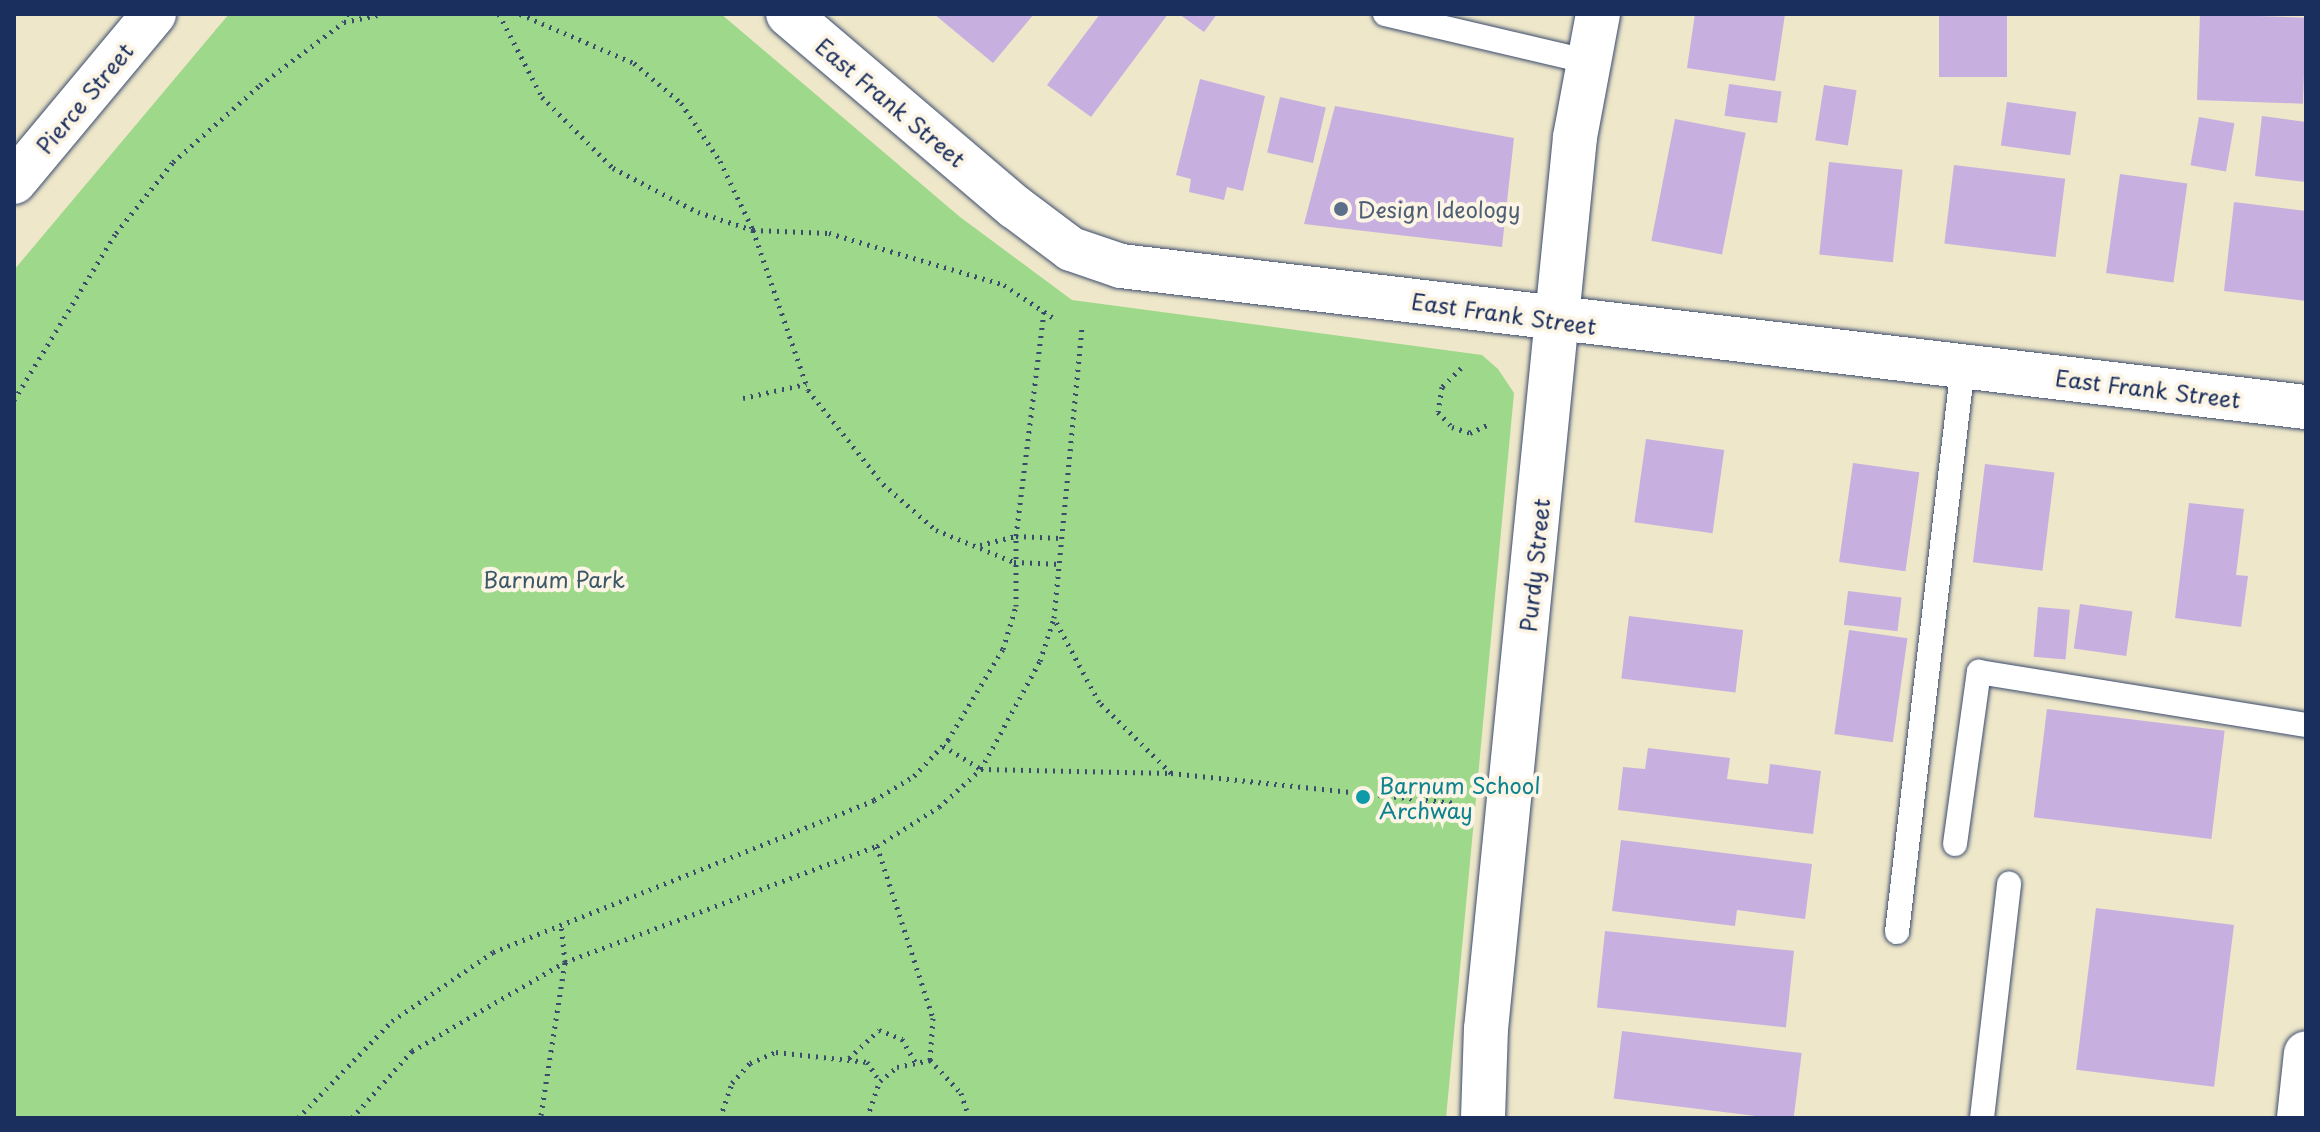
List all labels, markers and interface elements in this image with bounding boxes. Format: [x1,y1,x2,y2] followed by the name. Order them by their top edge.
[811,32,971,172] street label: East Frank Street
[30,37,138,159] street label: Pierce Street
[1357,196,1521,222] place label: Design Ideology
[1332,200,1350,218] marker: Design Ideology
[1409,287,1599,339] street label: East Frank Street
[2053,363,2243,413] street label: East Frank Street
[1514,497,1554,633] street label: Purdy Street
[484,566,624,592] park label: Barnum Park
[1379,771,1539,822] place label: Barnum School Archway
[1354,788,1372,806] marker: Barnum School Archway

